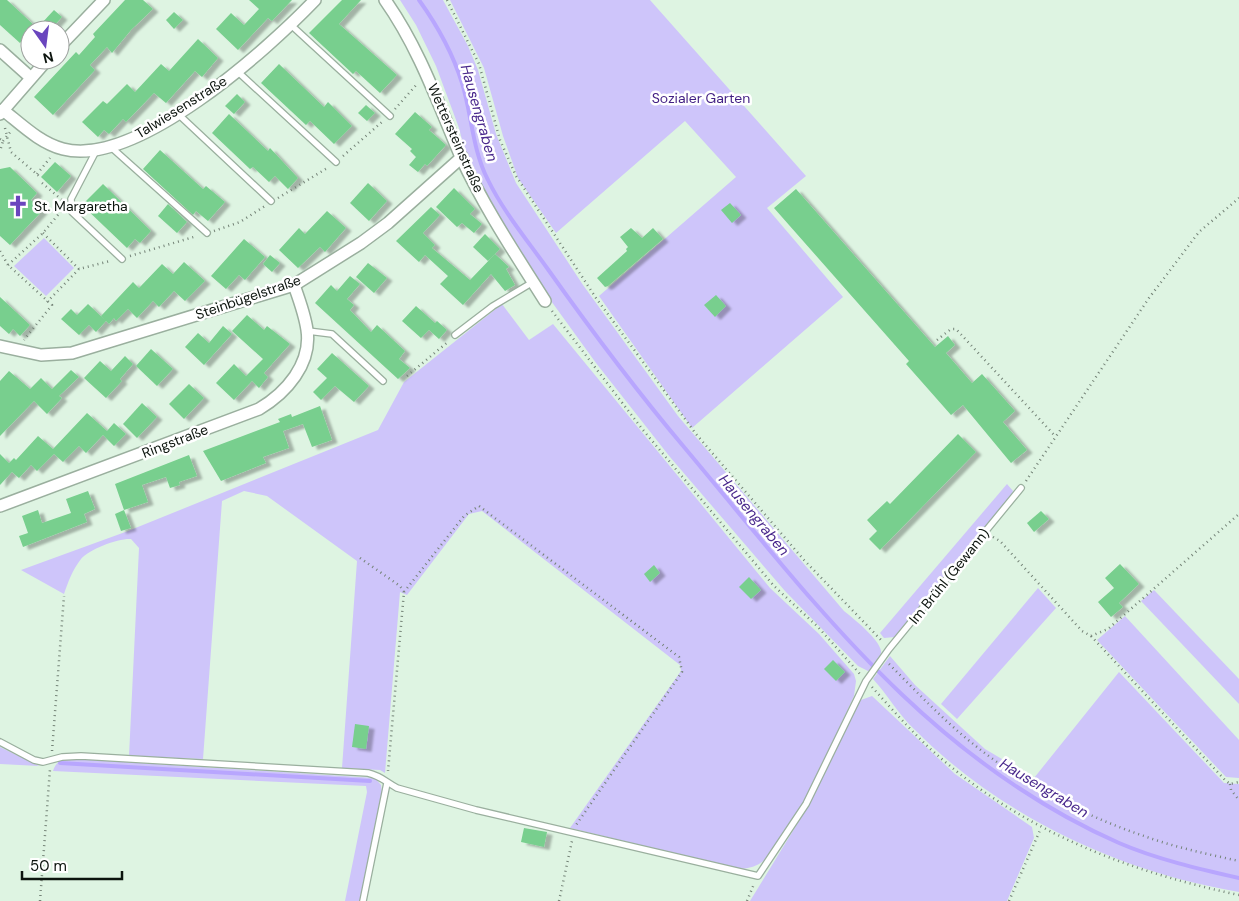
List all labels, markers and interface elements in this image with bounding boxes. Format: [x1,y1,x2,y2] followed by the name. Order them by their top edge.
[20,20,70,70] north arrow
[41,48,55,68] text: N
[456,62,503,164] water label: Hausengraben
[132,72,230,142] street label: Talwiesenstraße
[424,81,488,196] street label: Wettersteinstraße
[652,89,750,107] park label: Sozialer Garten
[5,193,31,219] church icon: St. Margaretha
[34,197,128,215] place label: St. Margaretha
[193,271,303,323] street label: Steinbügelstraße
[139,420,211,462] street label: Ringstraße
[714,470,794,560] water label: Hausengraben
[905,525,993,627] street label: Im Brühl (Gewann)
[996,754,1092,823] water label: Hausengraben
[22,848,122,880] scale bar
[30,856,67,876] text: 50 m

